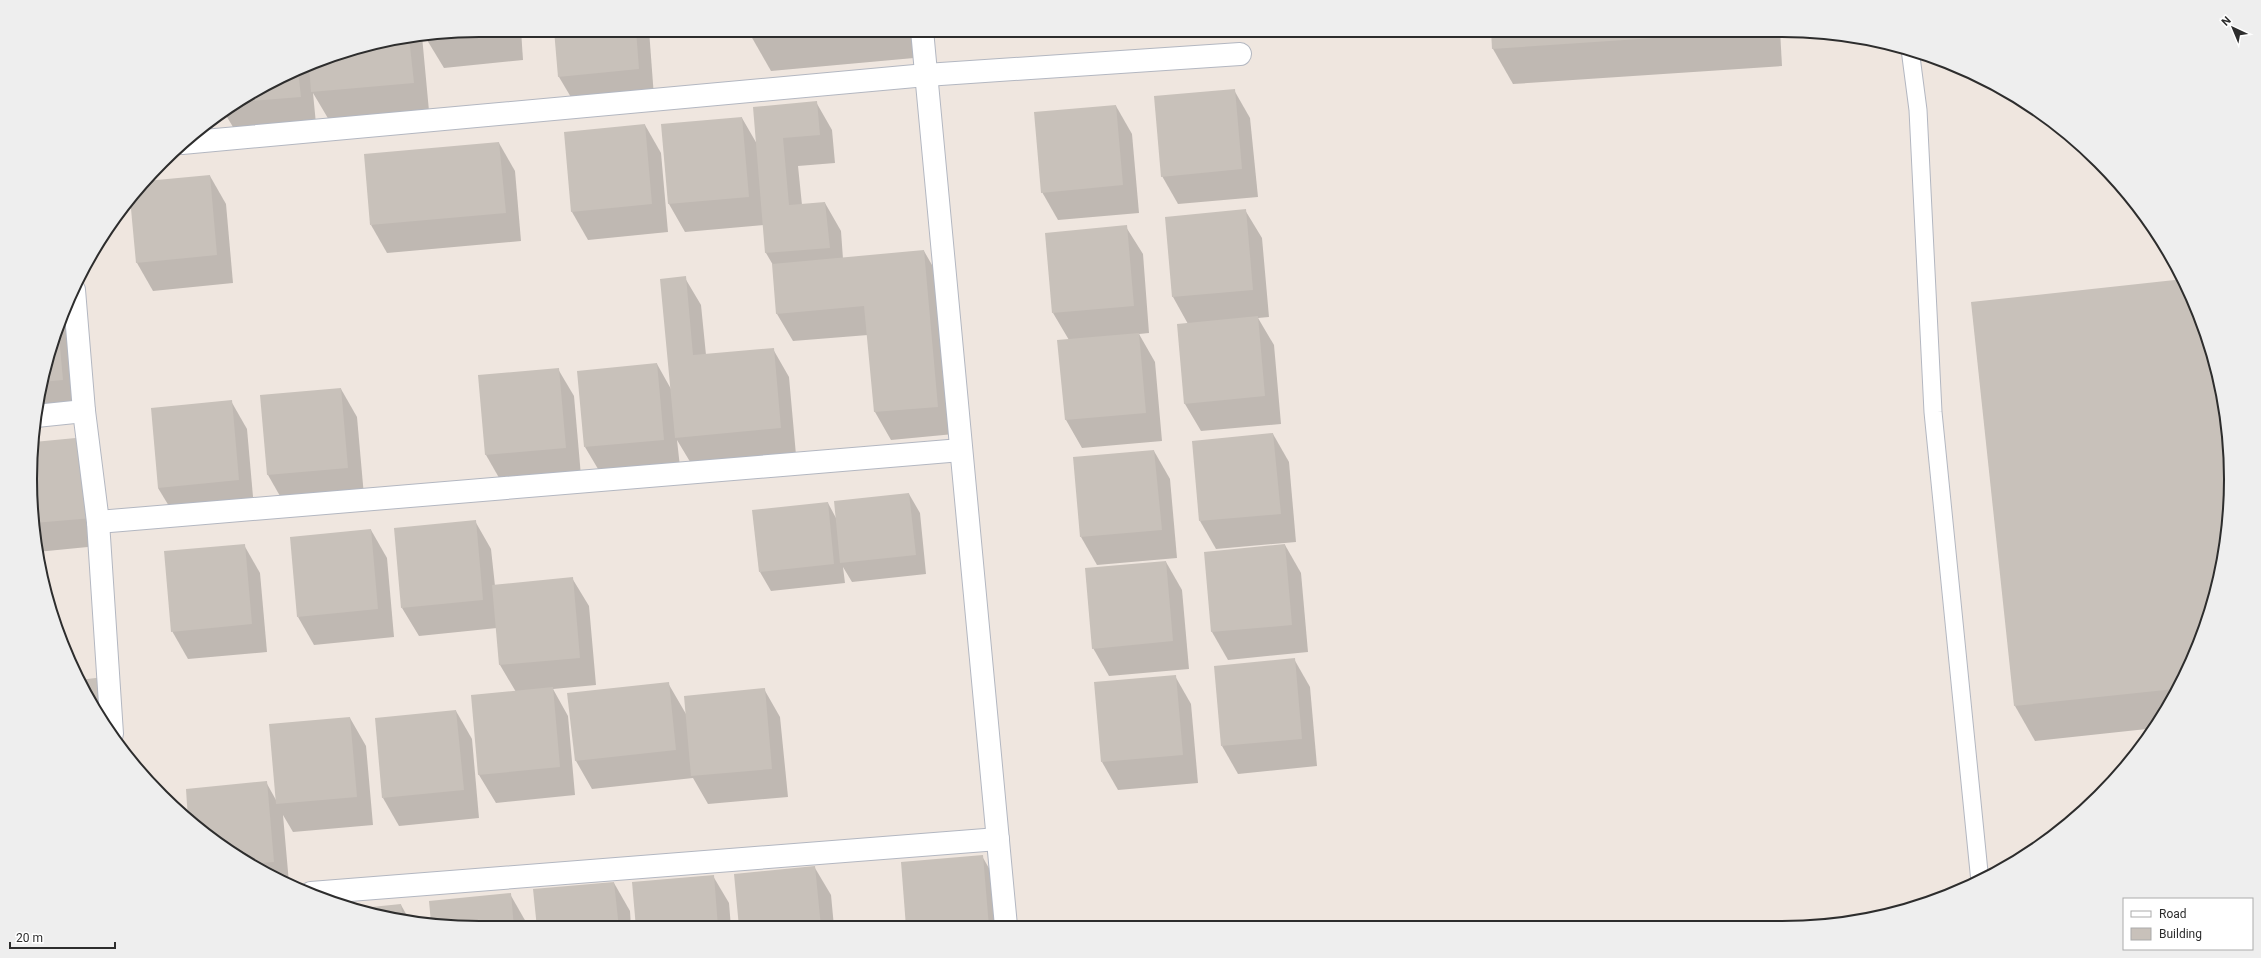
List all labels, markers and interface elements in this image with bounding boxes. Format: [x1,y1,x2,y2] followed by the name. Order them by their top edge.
[2213,8,2253,48] north arrow
[2219,14,2234,29] text: N
[2123,898,2253,950] legend
[2159,907,2187,921] text: Road
[10,924,115,950] scale bar
[2159,927,2202,941] text: Building
[16,931,43,945] text: 20 m

